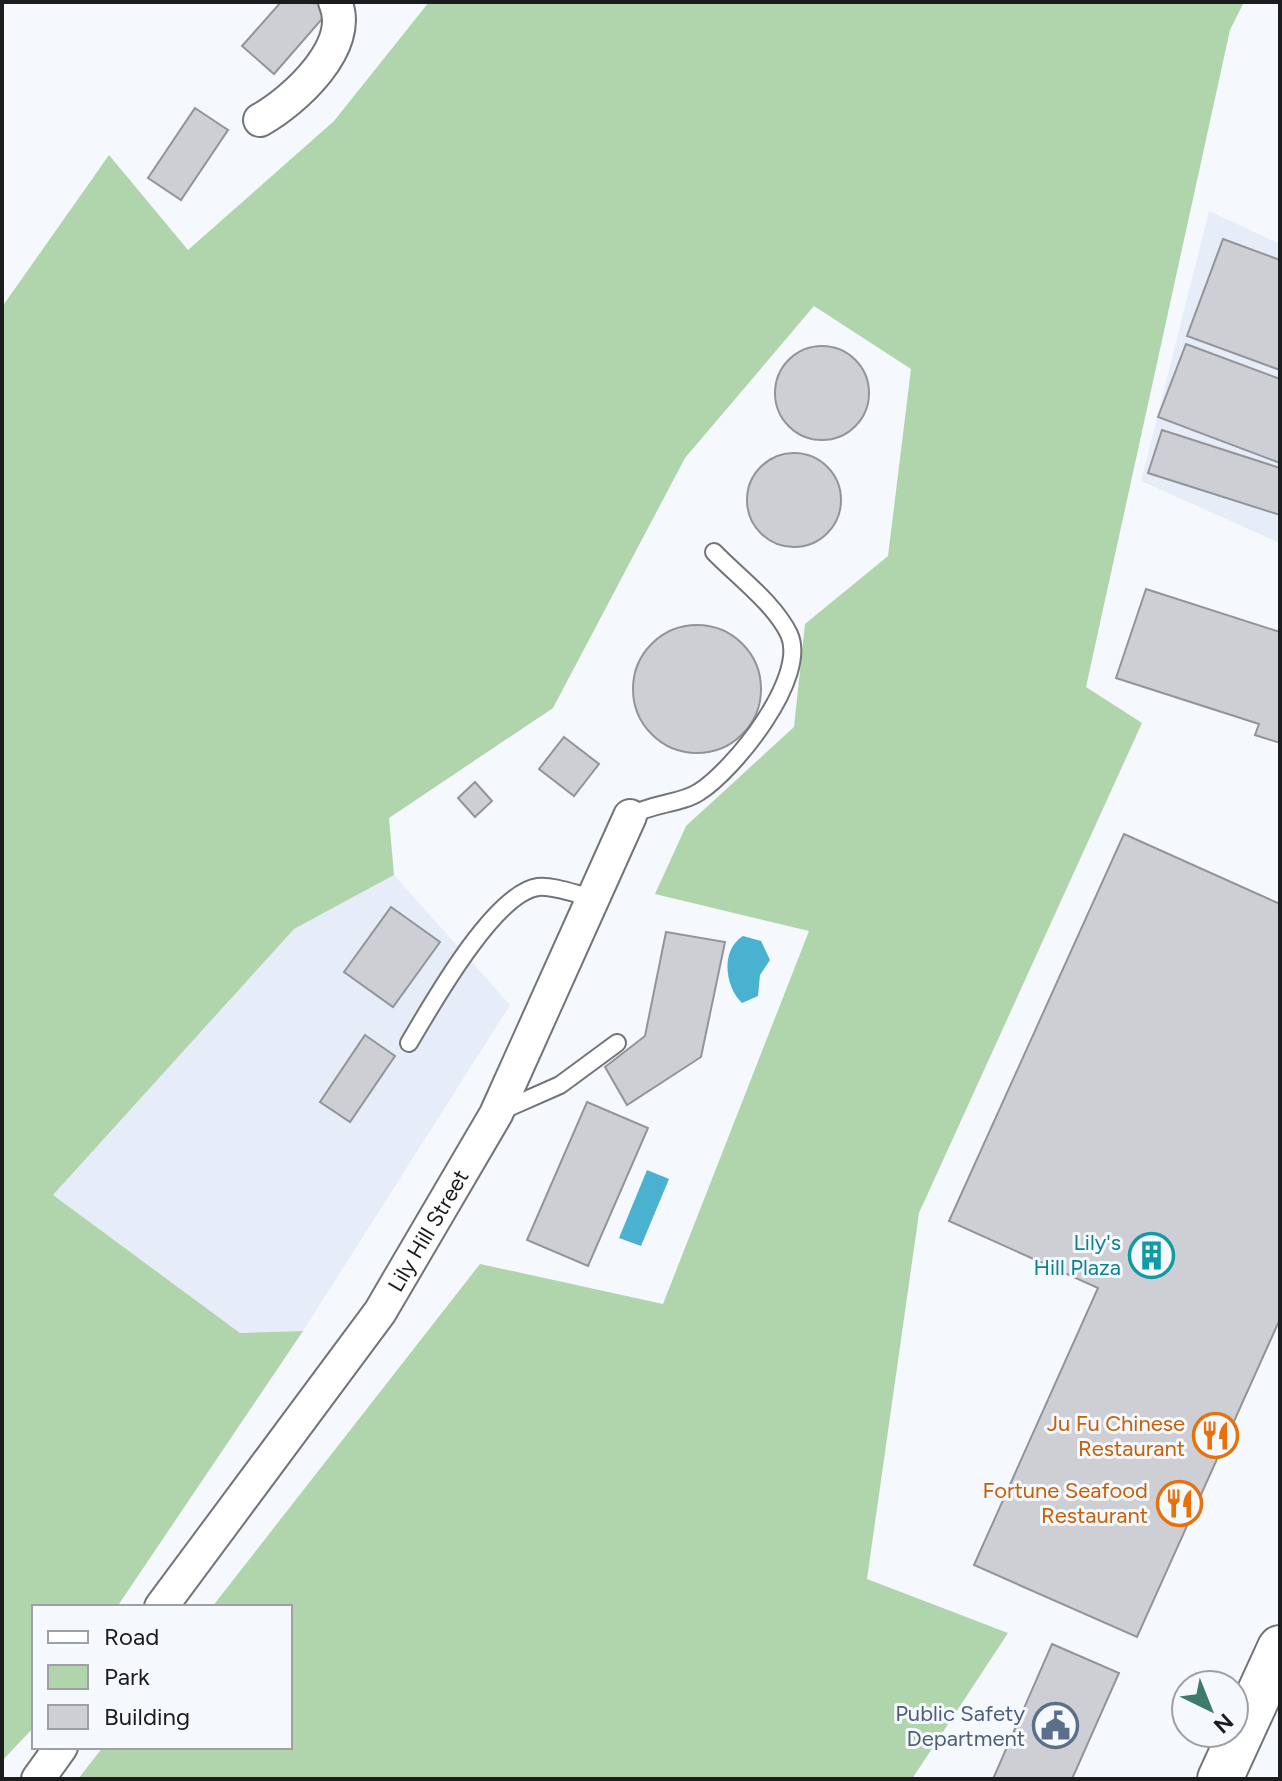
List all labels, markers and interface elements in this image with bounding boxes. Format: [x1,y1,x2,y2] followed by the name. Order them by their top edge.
[382,1165,474,1296] street label: Lily Hill Street
[1033,1229,1121,1281] place label: Lily's Hill Plaza
[1128,1231,1176,1279] building icon: Lily's Hill Plaza
[1047,1410,1185,1462] place label: Ju Fu Chinese Restaurant
[1192,1412,1240,1460] restaurant icon: Ju Fu Chinese Restaurant
[982,1477,1148,1529] place label: Fortune Seafood Restaurant
[1155,1479,1203,1527] restaurant icon: Fortune Seafood Restaurant
[32,1605,292,1749] legend
[104,1622,159,1651] text: Road
[104,1662,150,1691] text: Park
[1170,1669,1250,1749] north arrow
[895,1700,1025,1752] place label: Public Safety Department
[104,1702,190,1731] text: Building
[1032,1702,1080,1750] public building icon: Public Safety Department
[1208,1708,1239,1739] text: N

